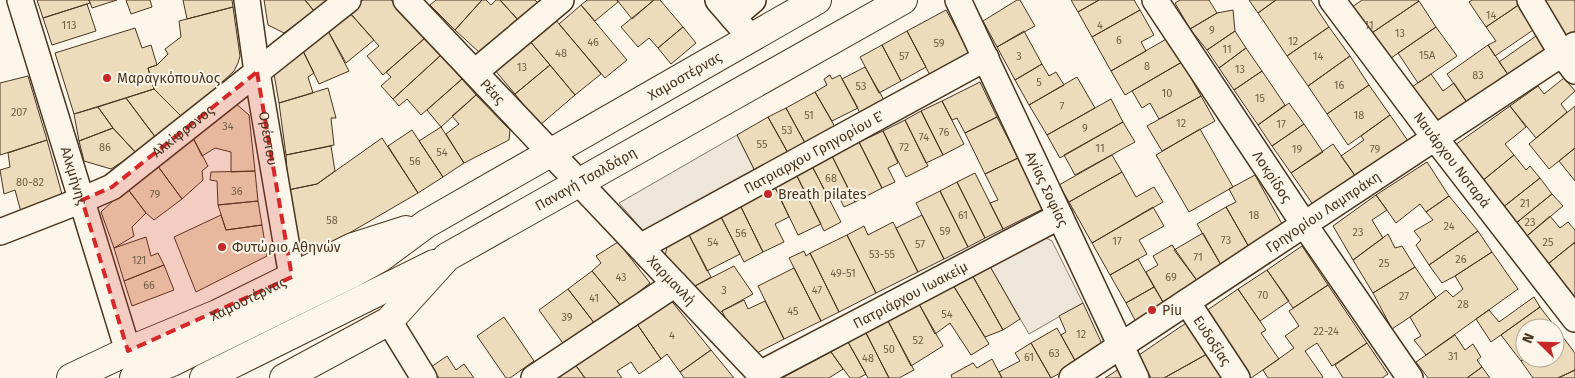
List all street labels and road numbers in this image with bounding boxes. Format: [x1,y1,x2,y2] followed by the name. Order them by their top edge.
[645,48,725,104] street label: Χαμοστέρνας
[477,75,509,108] street label: Ρέας
[148,101,217,161] street label: Αλκίφρονος
[741,107,887,197] street label: Πατριαρχου Γρηγορίου Ε΄
[1410,109,1494,211] street label: Ναυάρχου Νοταρά
[255,110,281,167] street label: Ορέστου
[532,143,639,214] street label: Παναγή Τσαλδάρη
[57,145,91,208] street label: Αλκμήνης
[1249,147,1296,206] street label: Λοκρίδος
[1022,149,1072,230] street label: Αγίας Σοφίας
[1262,168,1384,256] street label: Γρηγορίου Λαμπράκη
[644,252,699,309] street label: Χαρμανλή
[850,258,971,332] street label: Πατριάρχου Ιωακείμ
[208,273,289,324] street label: Χαμοστέρνας
[1190,312,1235,369] street label: Ευδοξίας

